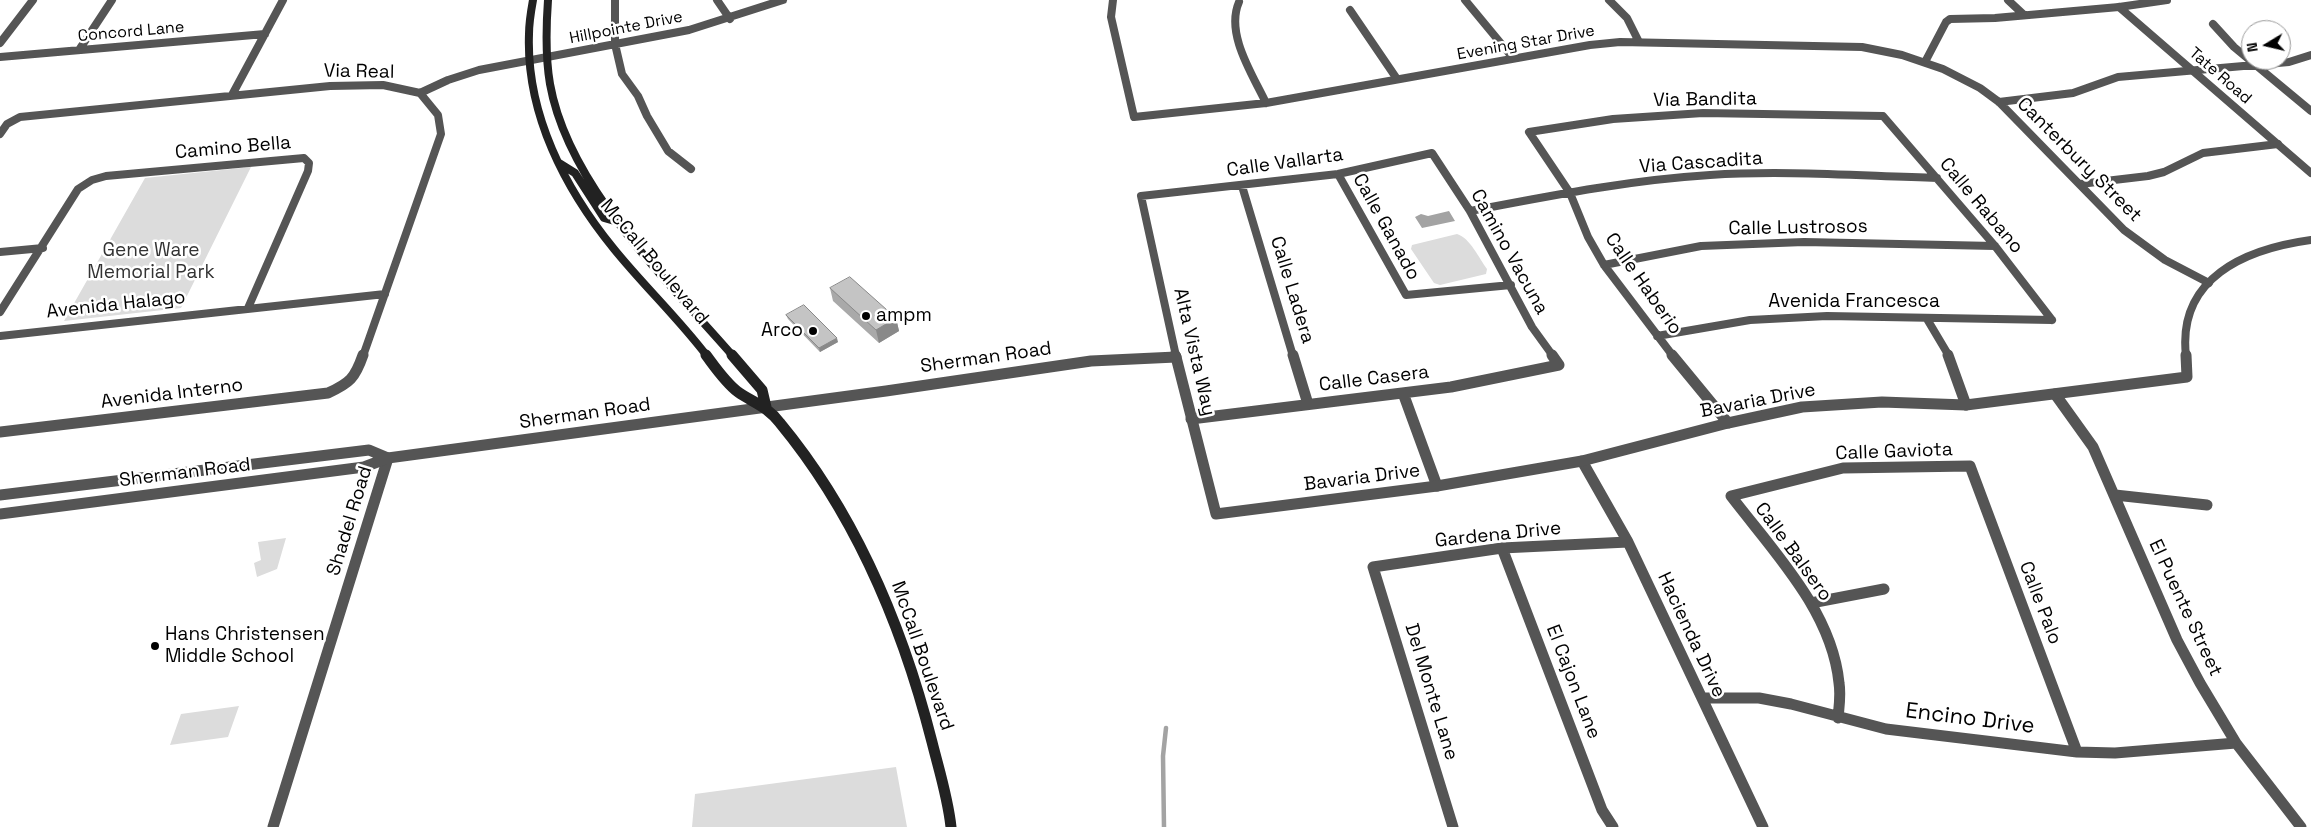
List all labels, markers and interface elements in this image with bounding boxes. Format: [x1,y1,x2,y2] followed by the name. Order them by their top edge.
[568,8,684,48] street label: Hillpointe Drive
[77,18,185,46] street label: Concord Lane
[2241,20,2291,70] north arrow
[1456,21,1596,65] street label: Evening Star Drive
[2243,41,2262,53] text: N
[2185,44,2255,108] street label: Tate Road
[323,60,395,84] street label: Via Real
[1653,88,1757,112] street label: Via Bandita
[2012,93,2146,227] street label: Canterbury Street
[174,132,292,164] street label: Camino Bella
[1225,144,1345,182] street label: Calle Vallarta
[1638,147,1764,179] street label: Via Cascadita
[1934,153,2028,259] street label: Calle Rabano
[1347,170,1425,284] street label: Calle Ganado
[1465,185,1553,319] street label: Camino Vacuna
[595,195,713,329] street label: McCall Boulevard
[1728,215,1868,241] street label: Calle Lustrosos
[1600,229,1686,339] street label: Calle Haberio
[1265,234,1319,346] street label: Calle Ladera
[87,240,215,284] park label: Gene Ware Memorial Park
[45,286,187,324] street label: Avenida Halago
[1168,286,1220,418] street label: Alta Vista Way
[1768,291,1940,313] street label: Avenida Francesca
[876,305,932,327] place label: ampm
[860,310,872,322] marker: ampm
[761,320,803,342] place label: Arco
[807,325,819,337] marker: Arco
[919,338,1053,378] street label: Sherman Road
[1318,361,1430,397] street label: Calle Casera
[99,374,245,414] street label: Avenida Interno
[1698,379,1818,423] street label: Bavaria Drive
[518,394,652,434] street label: Sherman Road
[1835,439,1953,465] street label: Calle Gaviota
[118,454,252,492] street label: Sherman Road
[1303,460,1421,496] street label: Bavaria Drive
[322,463,378,579] street label: Shadel Road
[1750,498,1836,606] street label: Calle Balsero
[1434,517,1562,553] street label: Gardena Drive
[2143,536,2227,680] street label: El Puente Street
[2014,558,2066,648] street label: Calle Palo
[1652,569,1730,701] street label: Hacienda Drive
[886,578,958,734] street label: McCall Boulevard
[1399,621,1463,763] street label: Del Monte Lane
[1541,622,1605,742] street label: El Cajon Lane
[165,624,325,668] place label: Hans Christensen Middle School
[149,640,161,652] marker: Hans Christensen Middle School
[1904,698,2036,740] street label: Encino Drive

